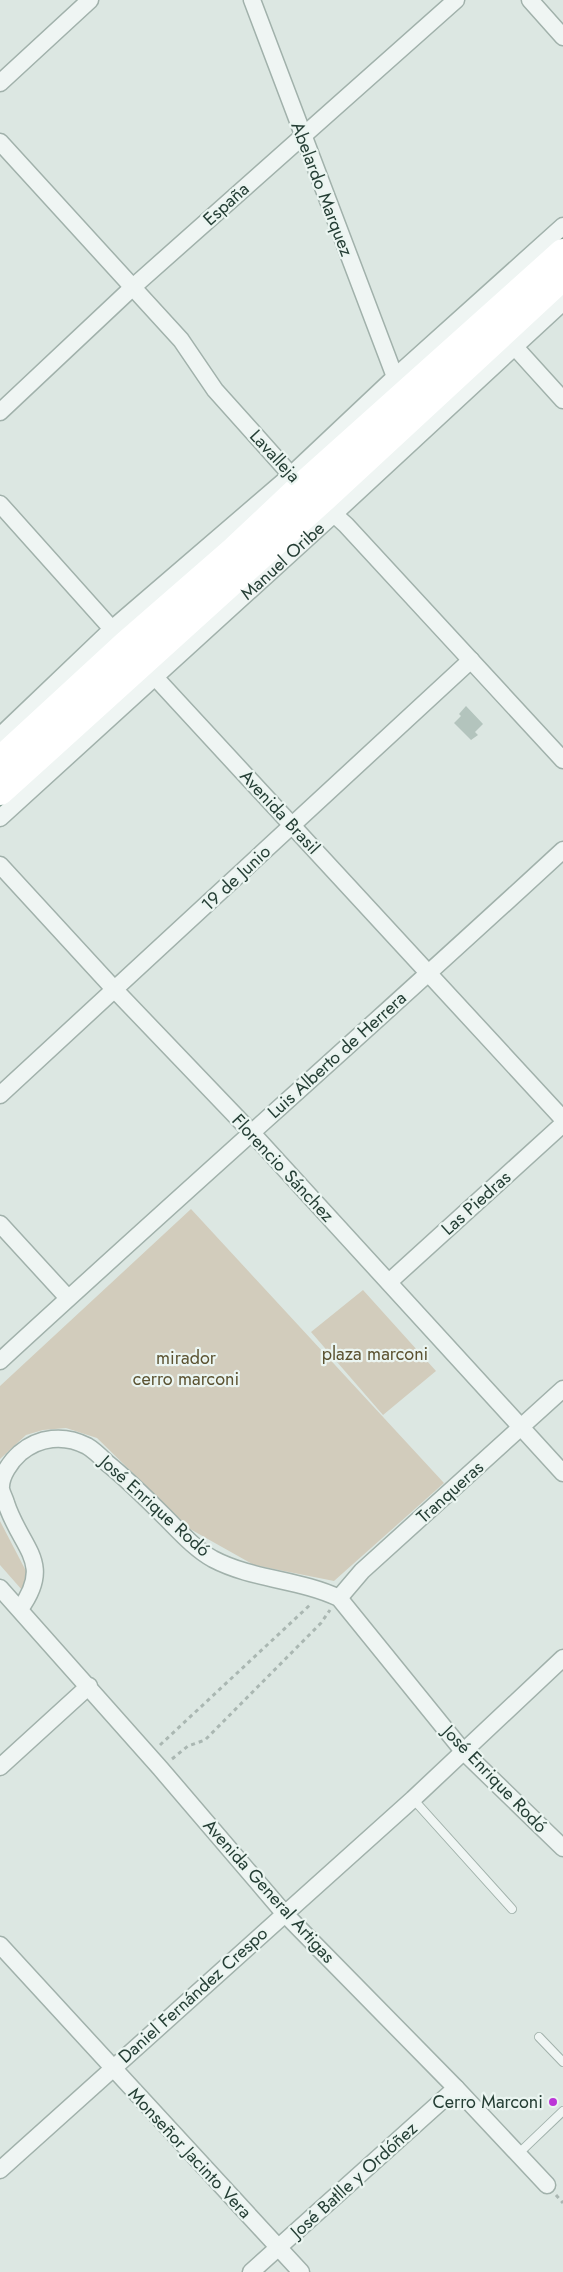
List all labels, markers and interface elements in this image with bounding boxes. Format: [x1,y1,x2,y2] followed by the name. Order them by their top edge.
[284,118,360,261] street label: Abelardo Marquez
[197,176,255,232] street label: España
[244,424,306,488] street label: Lavalleja
[235,516,330,606] street label: Manuel Oribe
[234,764,326,860] street label: Avenida Brasil
[195,839,277,917] street label: 19 de Junio
[262,985,412,1125] street label: Luis Alberto de Herrera
[226,1108,341,1228] street label: Florencio Sánchez
[436,1165,516,1241] street label: Las Piedras
[322,1341,428,1367] park label: plaza marconi
[133,1345,239,1392] park label: mirador cerro marconi
[93,1448,216,1563] street label: José Enrique Rodó
[411,1455,489,1529] street label: Tranqueras
[435,1718,553,1839] street label: José Enrique Rodó
[197,1813,341,1969] street label: Avenida General Artigas
[113,1921,274,2069] street label: Daniel Fernández Crespo
[122,2082,258,2224] street label: Monseñor Jacinto Vera
[432,2089,543,2115] place label: Cerro Marconi
[547,2096,559,2108] marker: Cerro Marconi
[283,2115,424,2245] street label: José Batlle y Ordóñez

